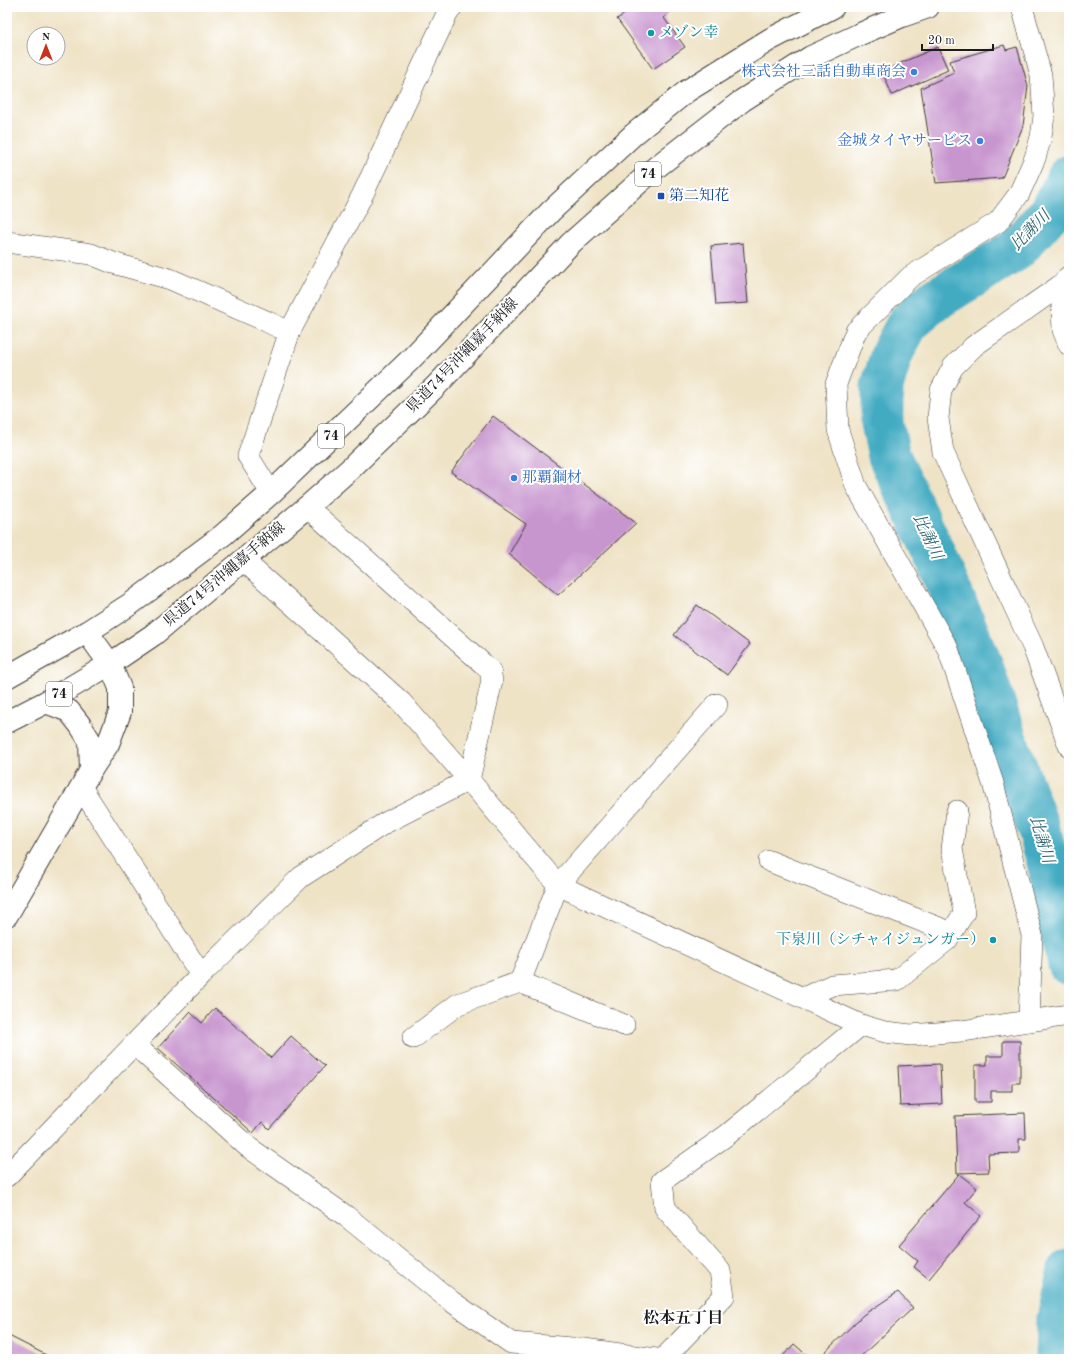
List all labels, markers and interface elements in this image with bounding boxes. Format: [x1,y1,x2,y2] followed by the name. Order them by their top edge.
[659,24,719,41] place label: メゾン幸
[26,26,66,66] north arrow
[922,26,993,52] scale bar
[646,28,656,38] marker: メゾン幸
[42,32,51,43] text: N
[928,35,955,47] text: 20 m
[741,63,906,80] place label: 株式会社三話自動車商会
[909,67,919,77] marker: 株式会社三話自動車商会
[837,132,972,149] place label: 金城タイヤサービス
[975,136,985,146] marker: 金城タイヤサービス
[635,162,661,186] road number: 74
[669,187,729,204] place label: 第二知花
[656,191,666,201] marker: 第二知花
[1007,205,1055,254] water label: 比謝川
[403,295,521,416] street label: 県道74号沖縄嘉手納線
[318,424,344,448] road number: 74
[522,469,582,486] place label: 那覇鋼材
[509,473,519,483] marker: 那覇鋼材
[910,511,947,564] water label: 比謝川
[161,519,288,630] street label: 県道74号沖縄嘉手納線
[46,682,72,706] road number: 74
[1026,814,1058,867] water label: 比謝川
[776,931,985,948] place label: 下泉川（シチャイジュンガー）
[988,935,998,945] marker: 下泉川（シチャイジュンガー）
[643,1309,723,1327] district label: 松本五丁目

